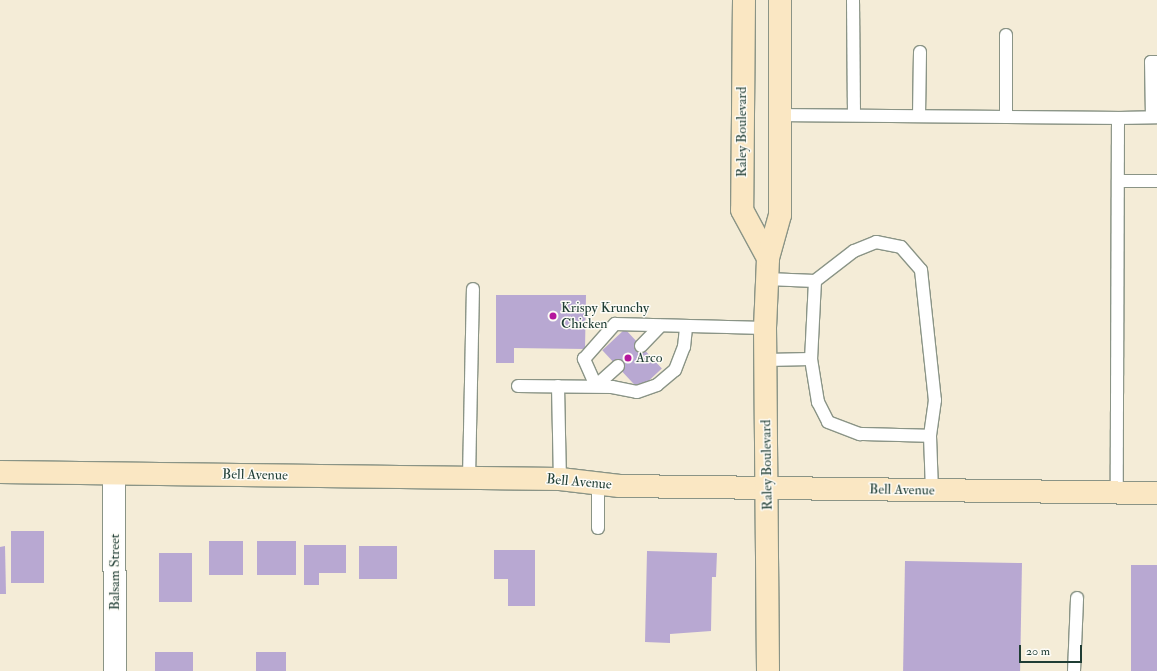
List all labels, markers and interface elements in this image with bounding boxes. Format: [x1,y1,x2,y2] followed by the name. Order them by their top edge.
[734,87,750,177] street label: Raley Boulevard
[561,300,649,332] place label: Krispy Krunchy Chicken
[548,311,558,321] marker: Krispy Krunchy Chicken
[636,350,662,366] place label: Arco
[623,353,633,363] marker: Arco
[758,420,776,510] street label: Raley Boulevard
[222,466,288,484] street label: Bell Avenue
[546,471,612,493] street label: Bell Avenue
[869,481,935,499] street label: Bell Avenue
[107,534,123,610] street label: Balsam Street
[1021,637,1084,663] scale bar
[1026,644,1050,659] text: 20 m

